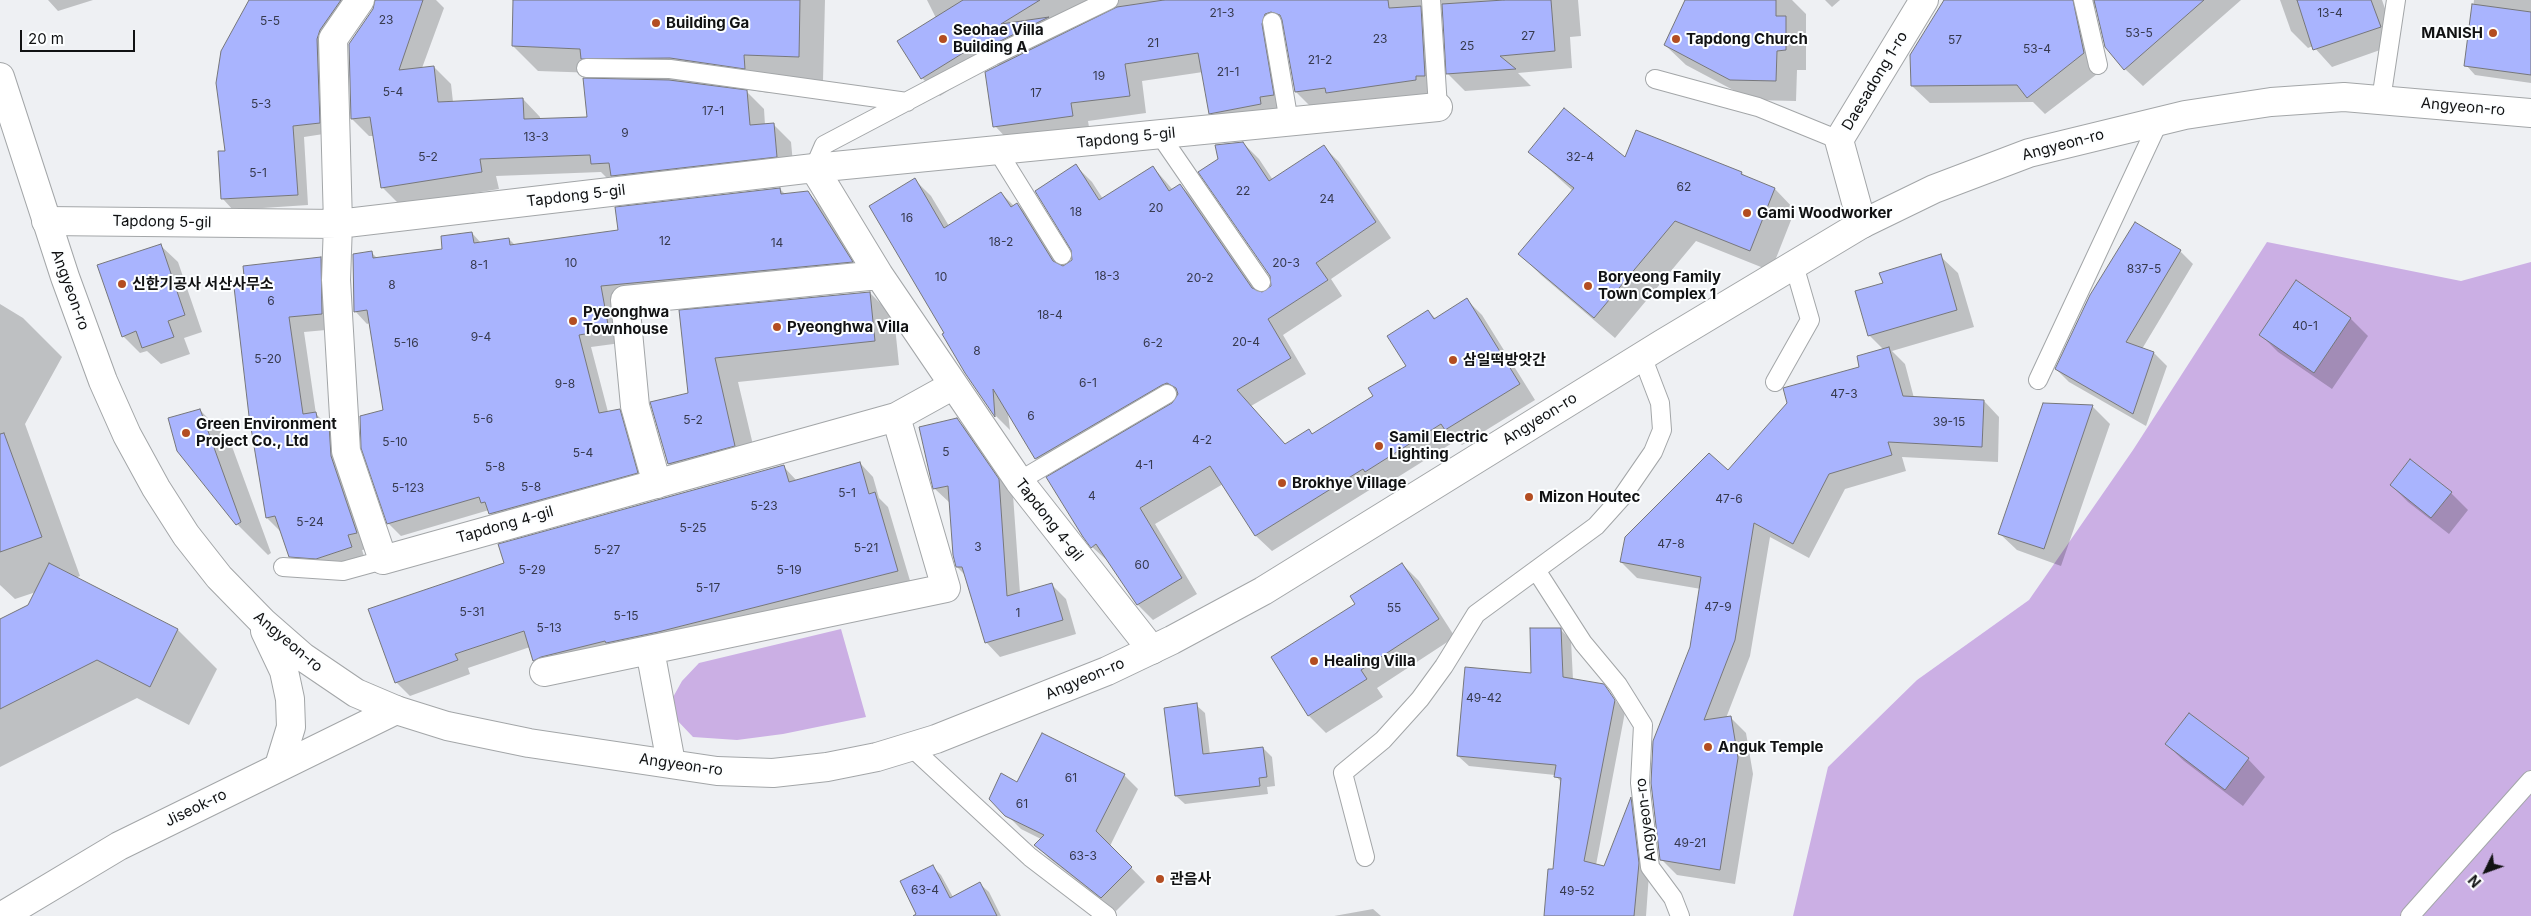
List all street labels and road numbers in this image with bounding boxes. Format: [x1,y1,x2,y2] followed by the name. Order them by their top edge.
[1838,28,1912,134] street label: Daesadong 1-ro
[2420,94,2506,120] street label: Angyeon-ro
[1076,124,1176,152] street label: Tapdong 5-gil
[2020,125,2106,165] street label: Angyeon-ro
[526,181,626,211] street label: Tapdong 5-gil
[112,212,212,232] street label: Tapdong 5-gil
[47,247,93,333] street label: Angyeon-ro
[1499,389,1581,449] street label: Angyeon-ro
[1011,475,1087,565] street label: Tapdong 4-gil
[455,503,555,547] street label: Tapdong 4-gil
[250,608,326,676] street label: Angyeon-ro
[1043,654,1127,704] street label: Angyeon-ro
[638,750,724,780] street label: Angyeon-ro
[1632,777,1660,863] street label: Angyeon-ro
[162,785,230,831] street label: Jiseok-ro

